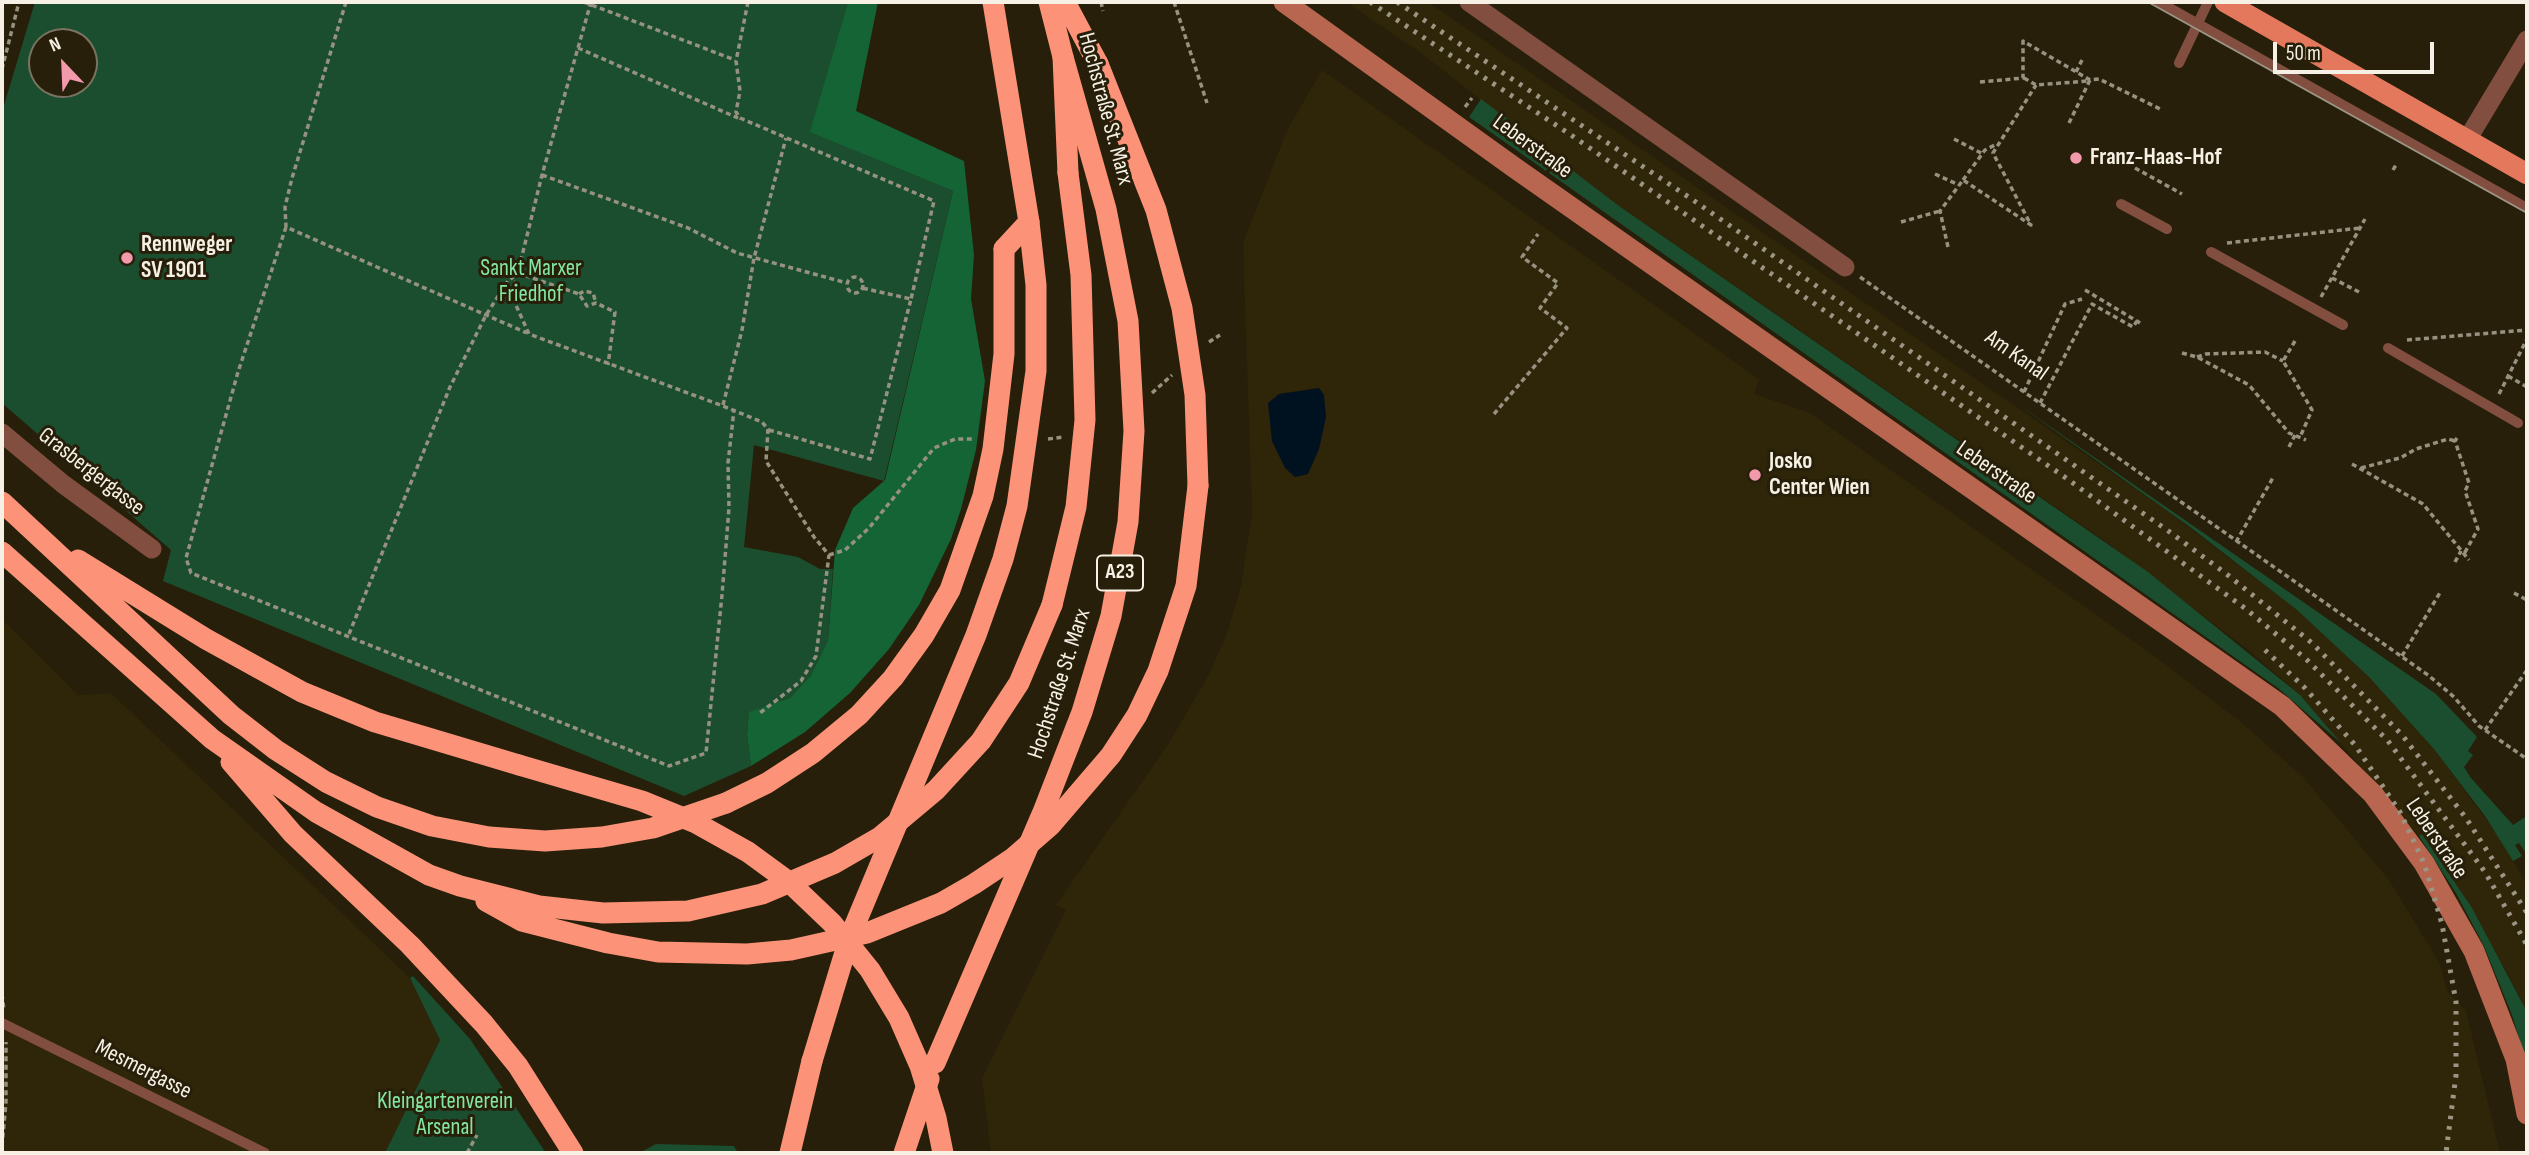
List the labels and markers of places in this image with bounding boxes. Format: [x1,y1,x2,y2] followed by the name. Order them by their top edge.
[2090,144,2222,172] place label: Franz-Haas-Hof
[2068,150,2084,166] marker: Franz-Haas-Hof
[141,231,232,285] place label: Rennweger SV 1901
[119,250,135,266] marker: Rennweger SV 1901
[1769,448,1870,502] place label: Josko Center Wien
[1747,467,1763,483] marker: Josko Center Wien

